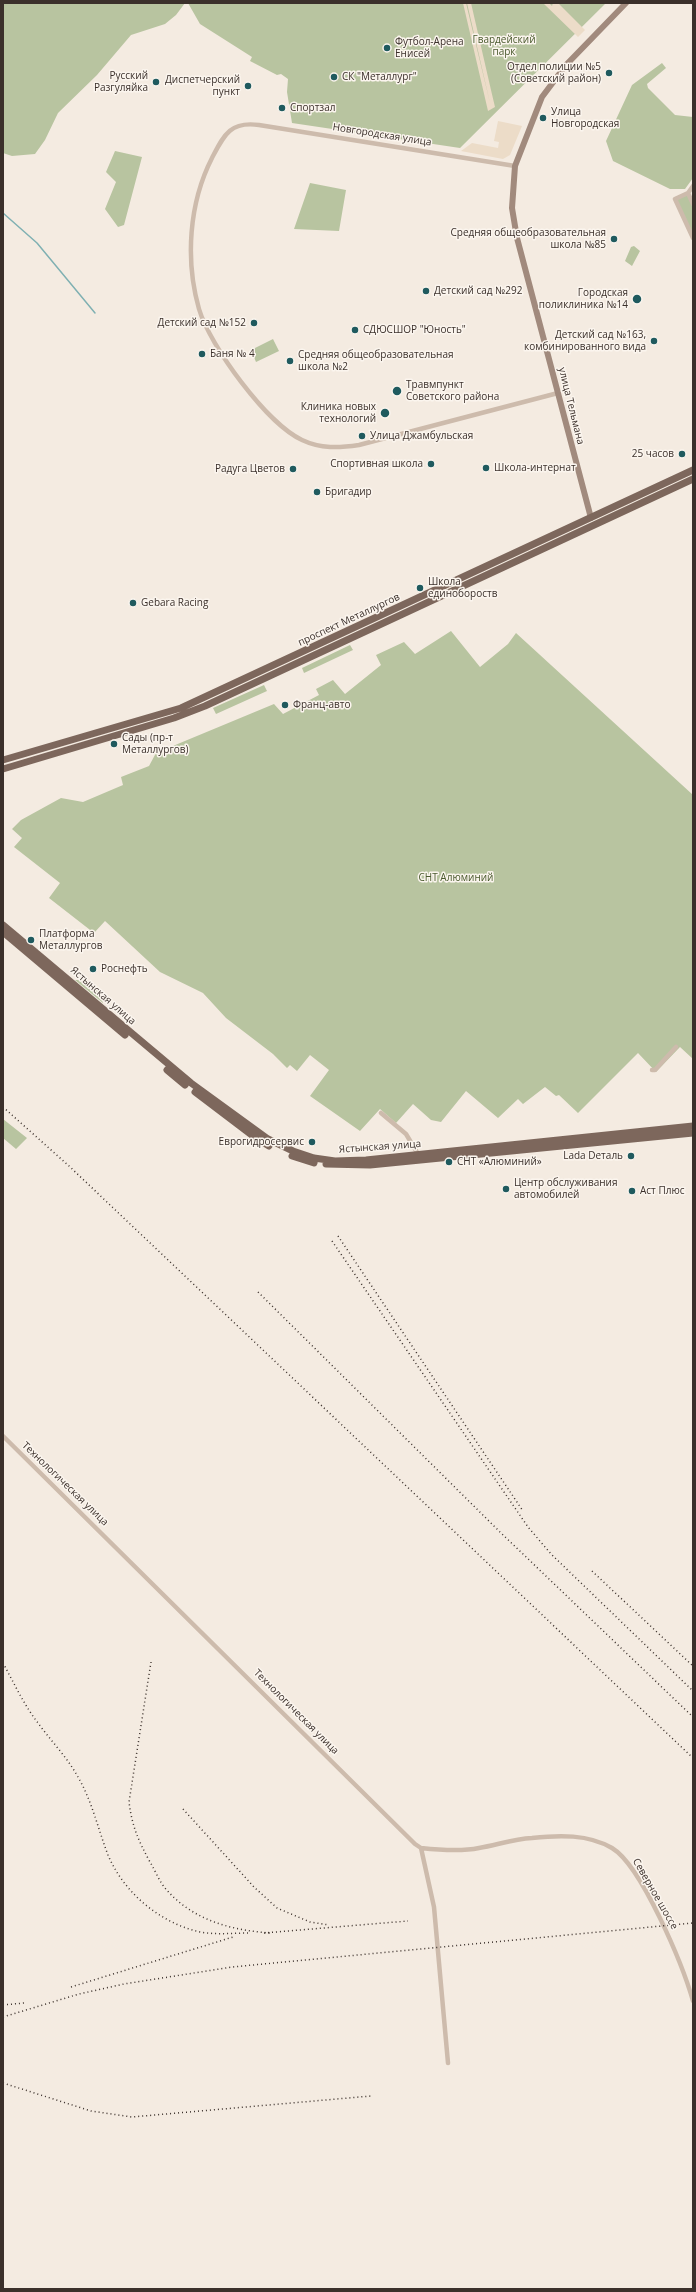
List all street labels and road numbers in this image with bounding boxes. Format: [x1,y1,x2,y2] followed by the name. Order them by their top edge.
[332,121,432,149] street label: Новгородская улица
[556,366,586,446] street label: улица Тельмана
[296,591,402,649] street label: проспект Металлургов
[68,964,138,1028] street label: Ястынская улица
[338,1138,422,1156] street label: Ястынская улица
[19,1440,111,1528] street label: Технологическая улица
[251,1667,341,1757] street label: Технологическая улица
[630,1856,680,1932] street label: Северное шоссе

